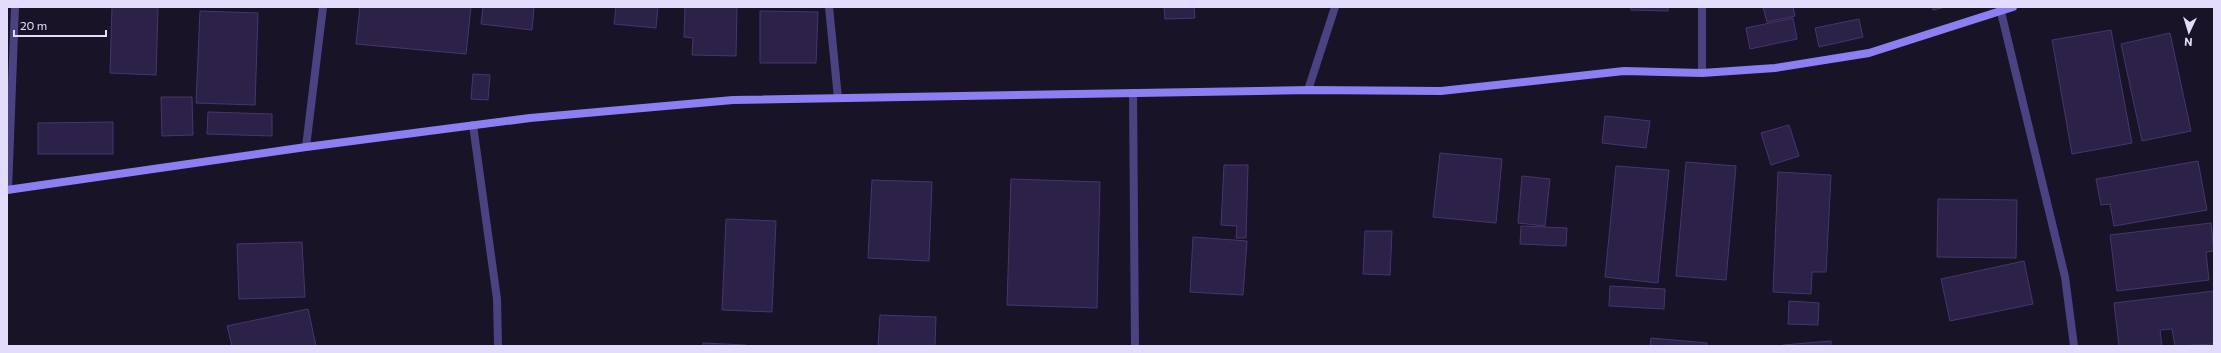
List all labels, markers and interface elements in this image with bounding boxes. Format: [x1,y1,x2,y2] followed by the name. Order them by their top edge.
[14,12,106,38] scale bar
[2169,12,2209,52] north arrow
[20,18,47,32] text: 20 m
[2184,36,2193,49] text: N

